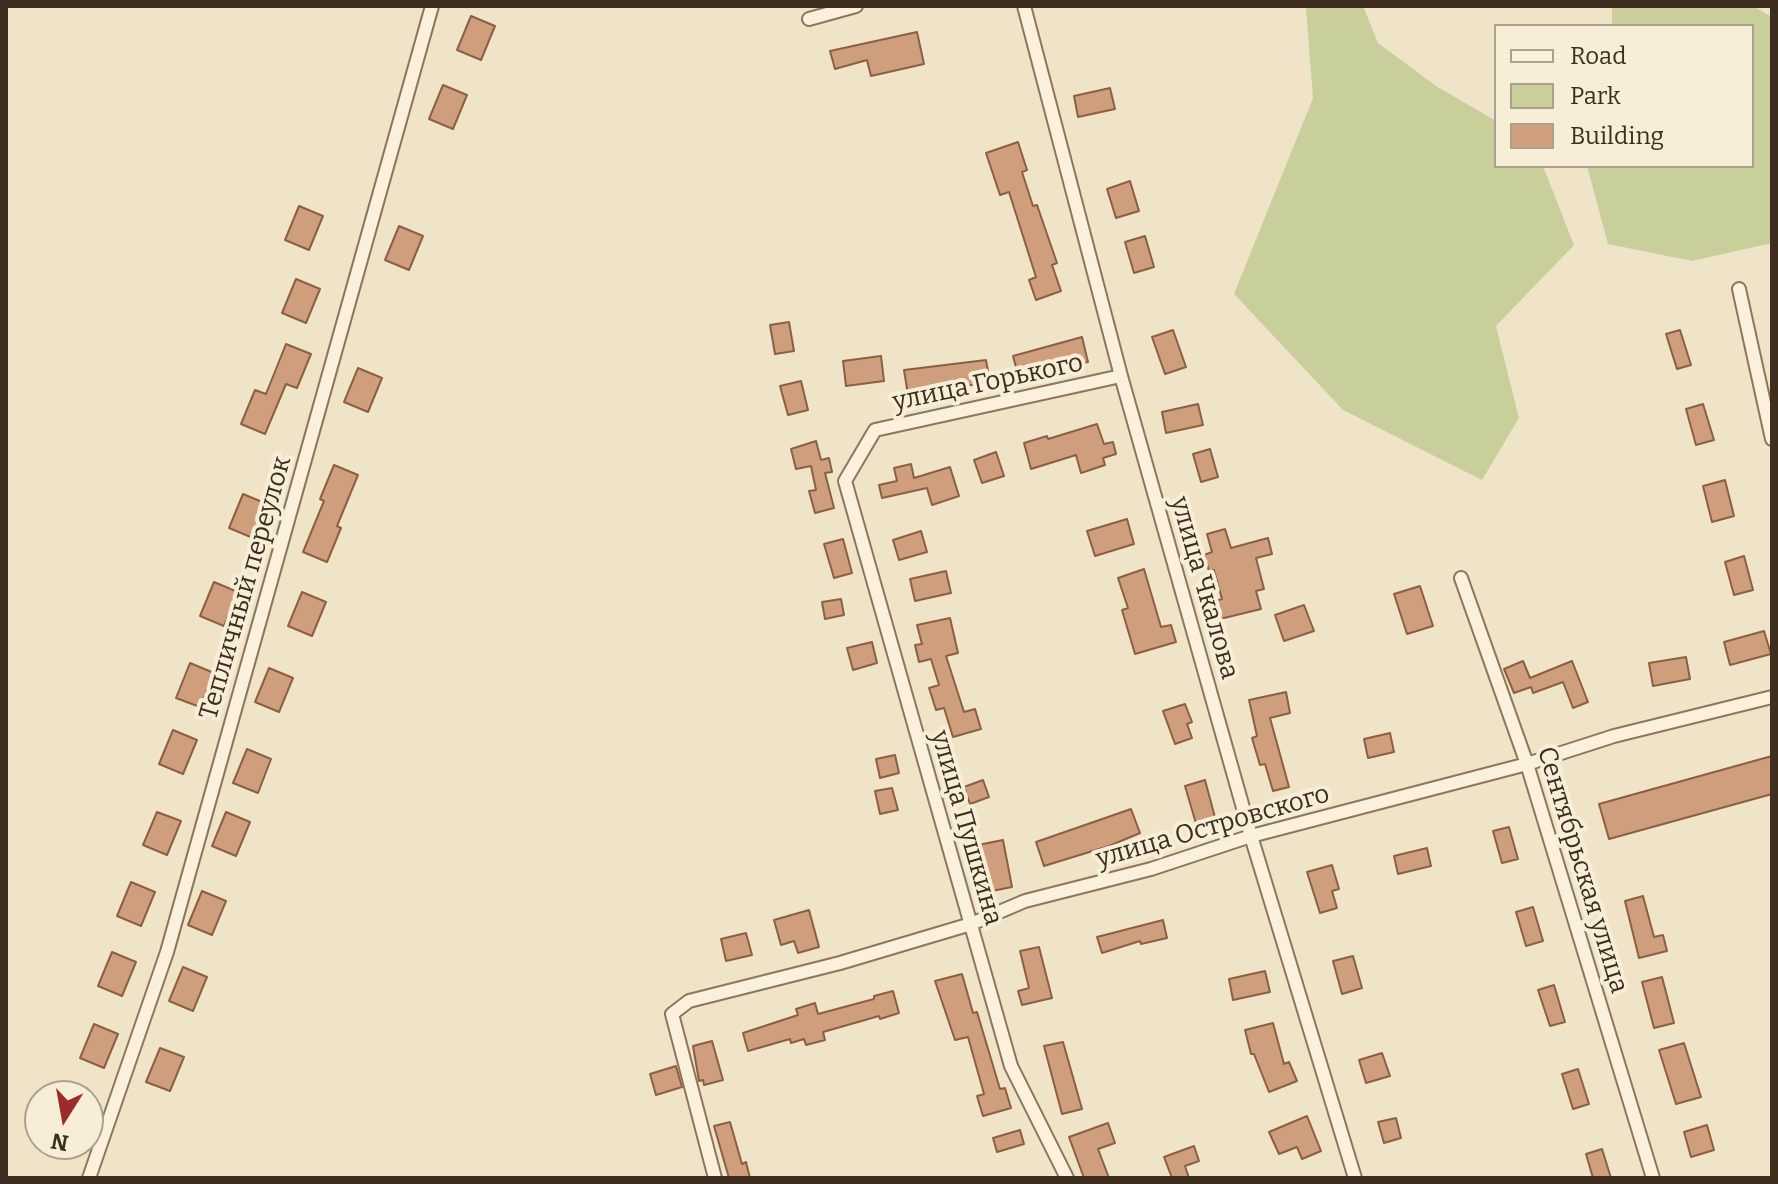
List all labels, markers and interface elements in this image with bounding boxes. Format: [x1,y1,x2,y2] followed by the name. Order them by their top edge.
[1494,24,1754,168] legend
[1570,42,1626,70] text: Road
[1570,82,1621,110] text: Park
[1570,122,1664,150] text: Building
[890,348,1086,418] street label: улица Горького
[193,453,299,723] street label: Тепличный переулок
[1163,493,1245,683] street label: улица Чкалова
[923,727,1009,929] street label: улица Пушкина
[1530,743,1634,997] street label: Сентябрьская улица
[1093,779,1333,875] street label: улица Островского
[24,1080,104,1160] north arrow
[49,1127,71,1157] text: N

